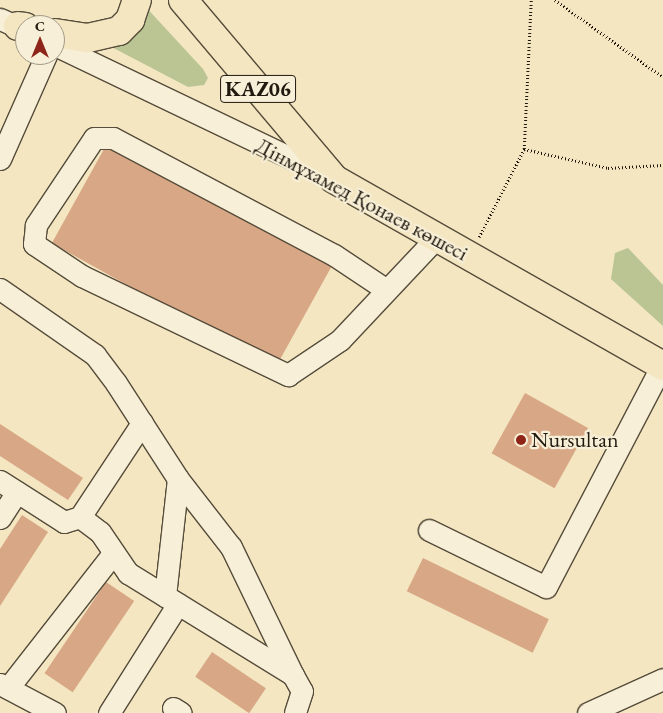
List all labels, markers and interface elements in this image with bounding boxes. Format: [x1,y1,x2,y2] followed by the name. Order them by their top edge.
[15,15,65,65] north arrow
[35,17,45,35] text: С
[219,70,297,108] road number: KАZ06
[251,132,473,266] street label: Дінмұхамед Қонаев көшесі
[531,427,619,453] place label: Nursultan
[515,434,527,446] marker: Nursultan

